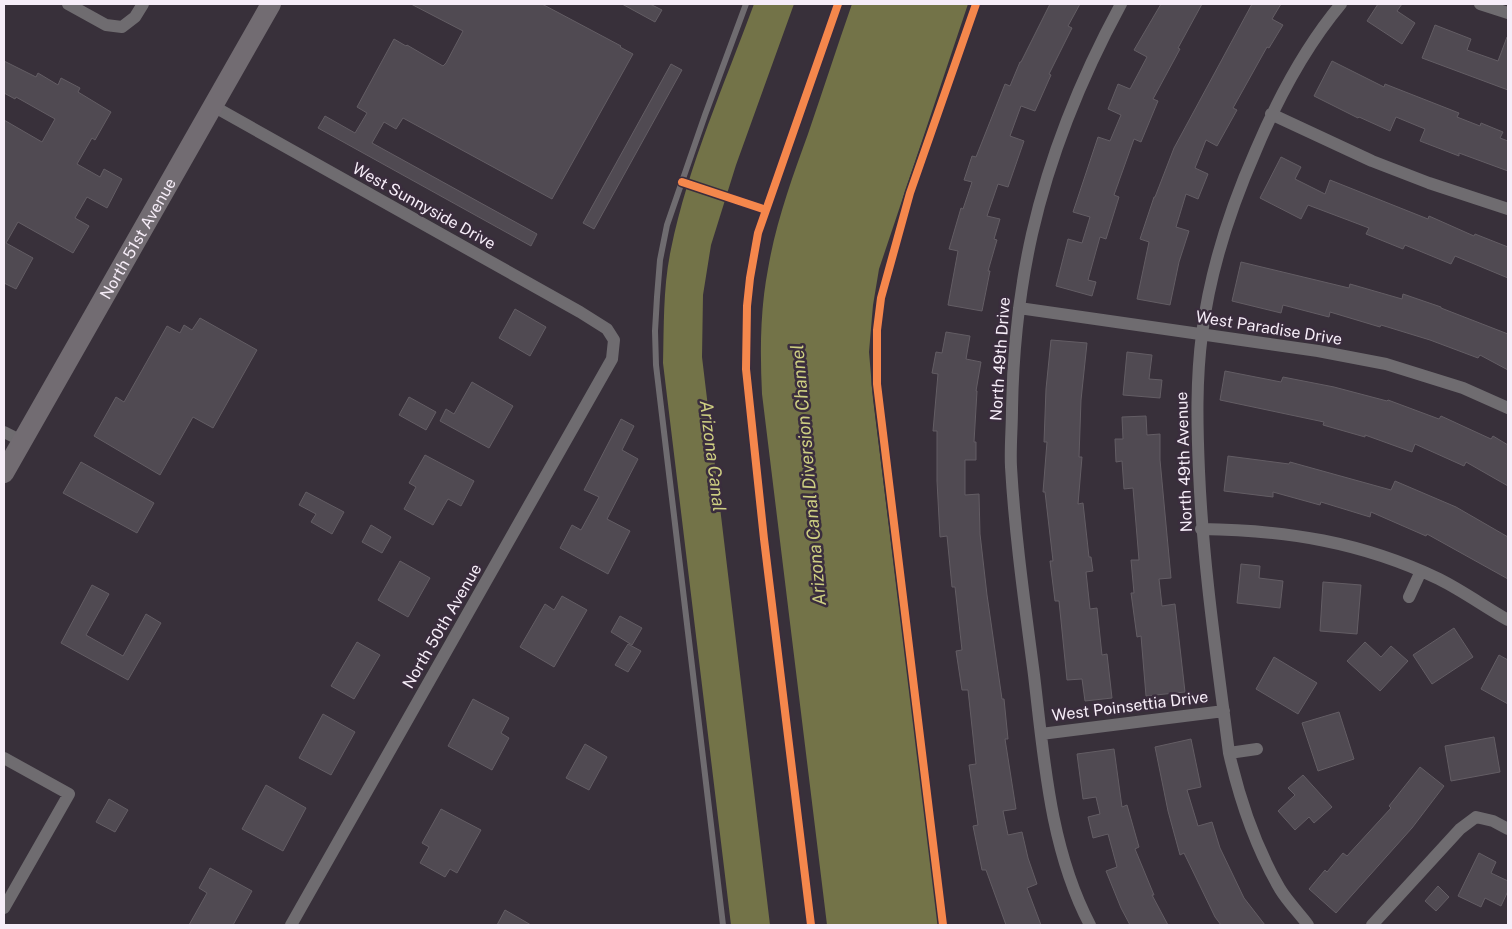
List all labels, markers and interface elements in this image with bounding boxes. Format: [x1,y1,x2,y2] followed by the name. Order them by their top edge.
[349,159,499,253] street label: West Sunnyside Drive
[96,174,180,302] street label: North 51st Avenue
[986,296,1014,422] street label: North 49th Drive
[1194,307,1344,349] street label: West Paradise Drive
[786,344,830,606] water label: Arizona Canal Diversion Channel
[1172,391,1196,533] street label: North 49th Avenue
[696,399,730,513] water label: Arizona Canal
[399,560,485,692] street label: North 50th Avenue
[1051,687,1209,725] street label: West Poinsettia Drive

